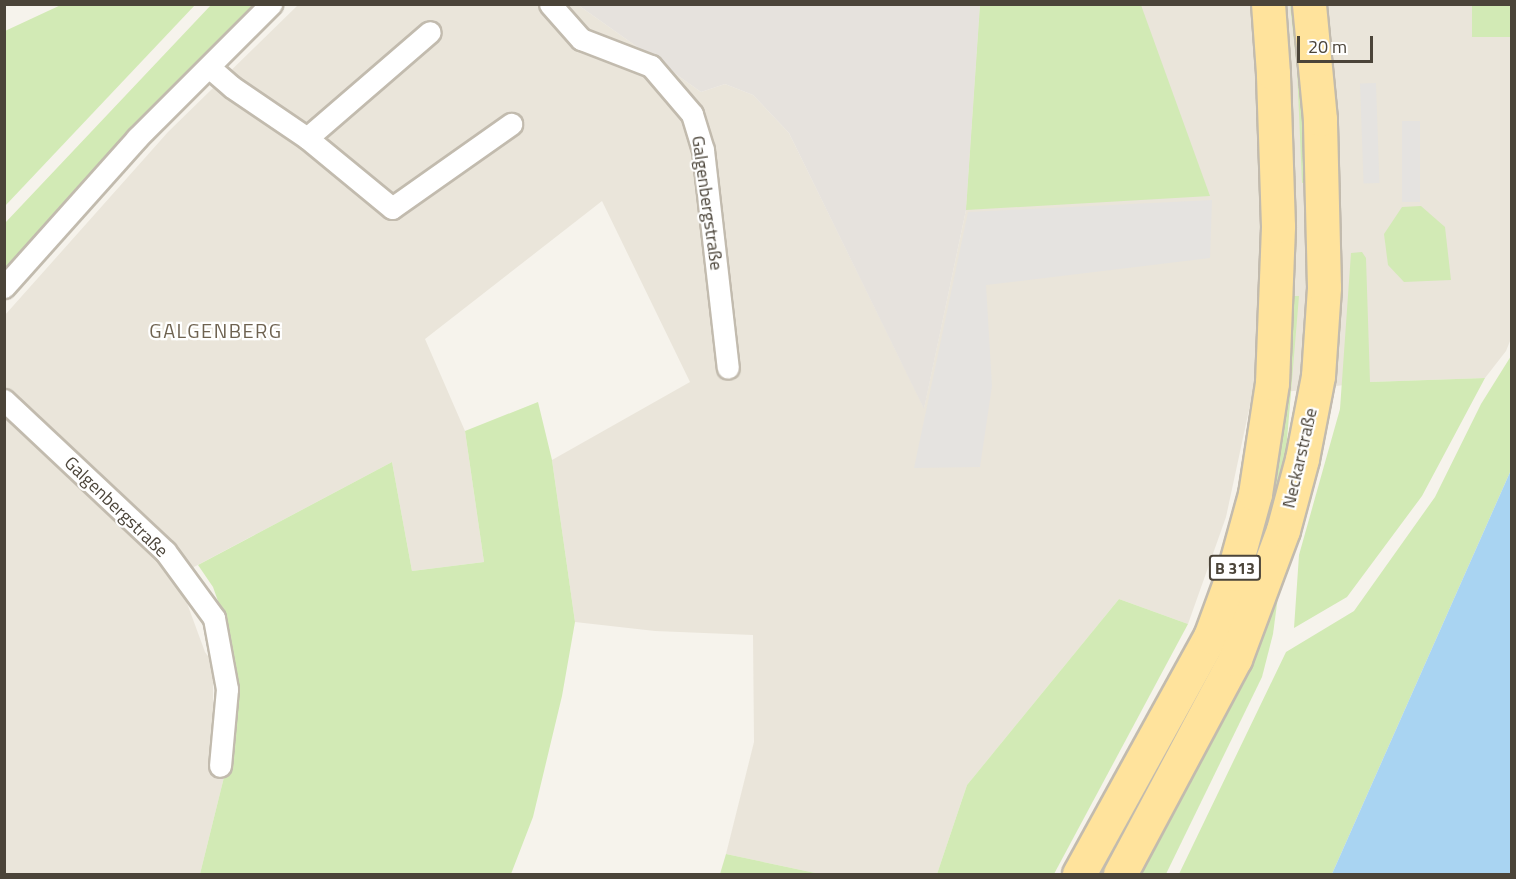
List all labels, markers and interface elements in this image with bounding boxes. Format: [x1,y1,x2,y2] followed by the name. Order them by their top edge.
[1300,24,1376,62] scale bar
[1308,33,1347,60] text: 20 m
[687,134,727,272] street label: Galgenbergstraße
[149,318,283,342] district label: GALGENBERG
[1278,406,1322,510] street label: Neckarstraße
[60,452,172,562] street label: Galgenbergstraße
[1208,555,1262,581] road number: B 313

